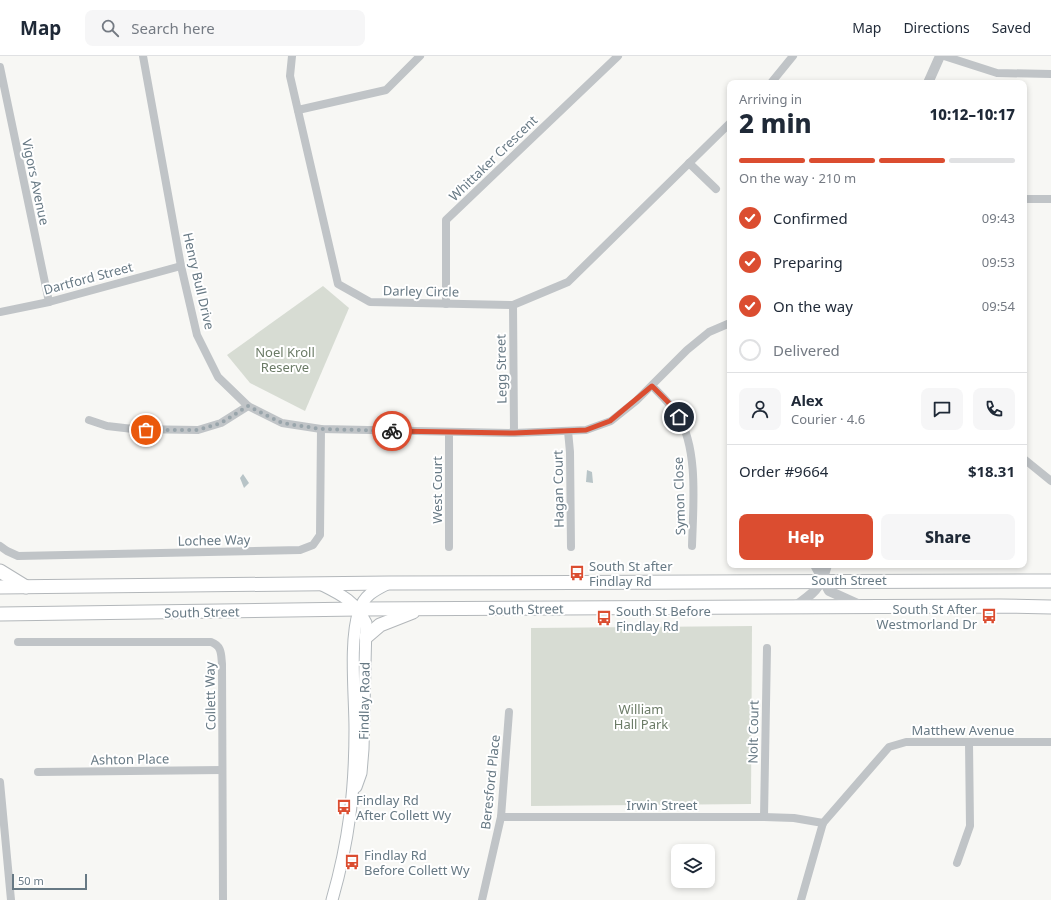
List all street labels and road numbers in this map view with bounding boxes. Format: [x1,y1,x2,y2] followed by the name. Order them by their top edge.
[445,111,541,205] street label: Whittaker Crescent
[18,137,54,227] street label: Vigors Avenue
[179,231,219,331] street label: Henry Bull Drive
[41,257,135,299] street label: Dartford Street
[383,281,459,301] street label: Darley Circle
[491,334,511,404] street label: Legg Street
[548,450,568,528] street label: Hagan Court
[428,456,446,524] street label: West Court
[669,457,689,535] street label: Symon Close
[177,530,251,550] street label: Lochee Way
[811,571,887,589] street label: South Street
[488,599,564,619] street label: South Street
[164,602,240,622] street label: South Street
[200,661,220,730] street label: Collett Way
[354,662,374,740] street label: Findlay Road
[743,700,763,764] street label: Nolt Court
[912,721,1014,739] street label: Matthew Avenue
[476,734,504,830] street label: Beresford Place
[91,749,169,769] street label: Ashton Place
[626,796,698,814] street label: Irwin Street

